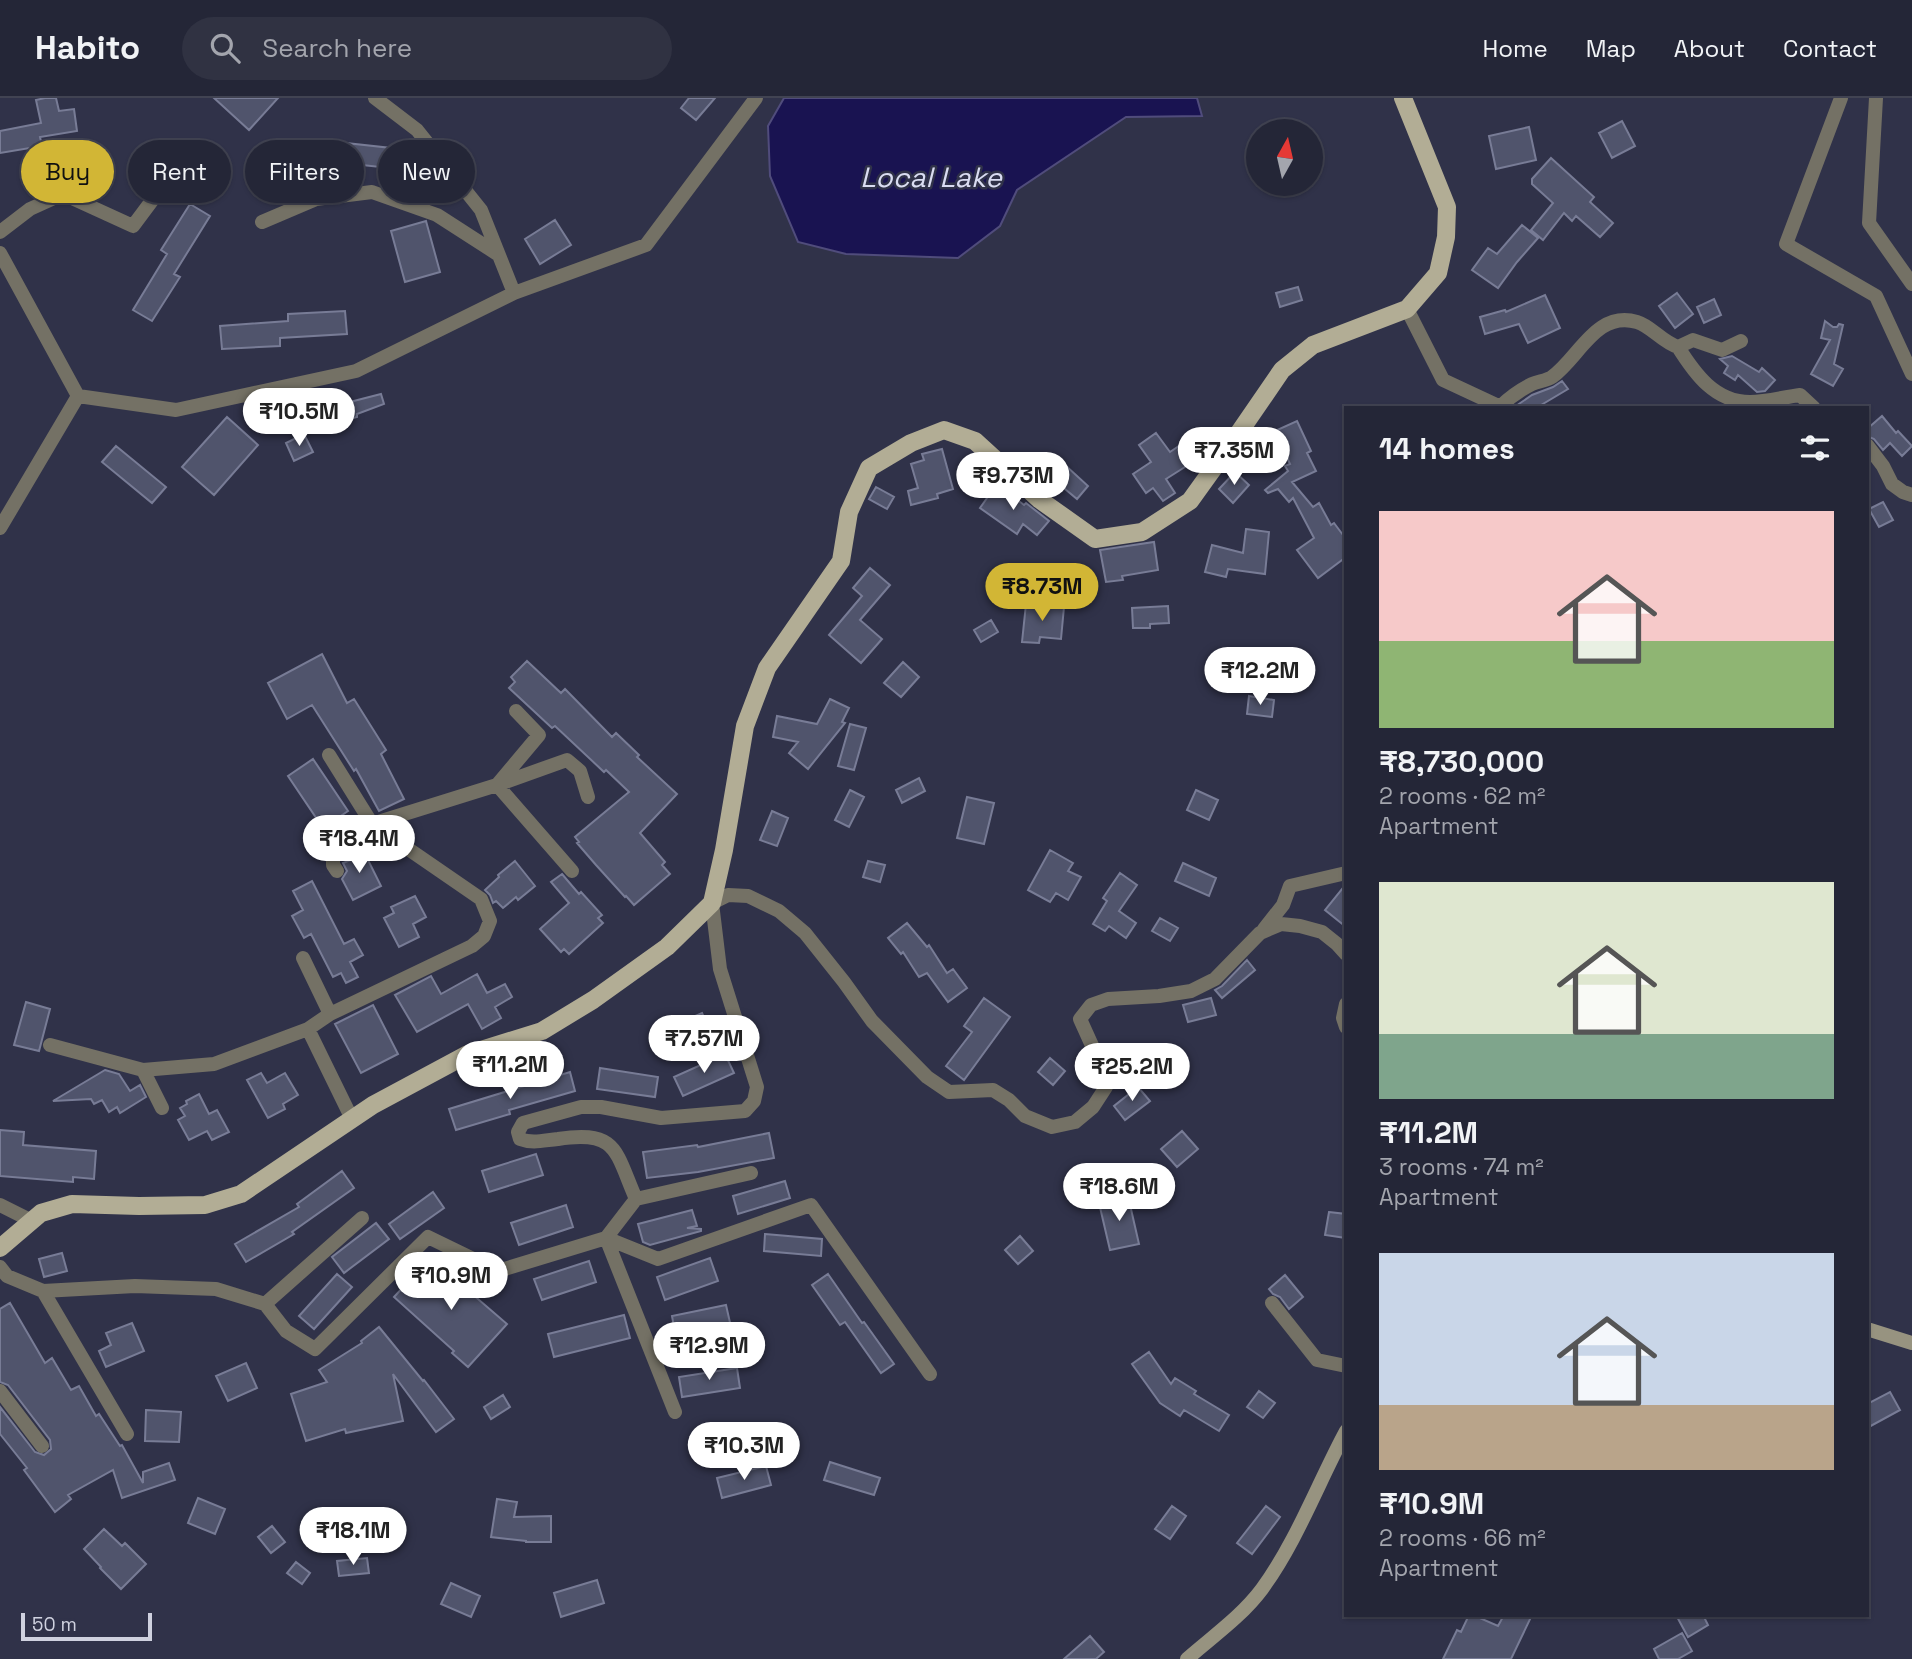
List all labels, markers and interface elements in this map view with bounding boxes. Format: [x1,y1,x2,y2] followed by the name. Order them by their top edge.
[182,17,672,80] search box
[35,27,140,69] text: Habito
[206,29,244,67] icon: search
[262,31,412,65] text: Search here
[1482,33,1548,64] text: Home
[1586,33,1636,64] text: Map
[1674,33,1745,64] text: About
[1783,33,1877,64] text: Contact
[1246,119,1323,196] north arrow
[1246,119,1323,196] map controls
[21,140,114,203] chip: Buy
[128,140,231,203] chip: Rent
[245,140,364,203] chip: Filters
[378,140,475,203] chip: New
[860,159,1003,195] water label: Local Lake
[242,388,356,448] pin: ₹10.5M
[259,396,339,426] text: ₹10.5M
[1177,428,1291,487] pin: ₹7.35M
[1379,429,1515,468] text: 14 homes
[1796,429,1834,467] icon: filters
[1194,435,1274,465] text: ₹7.35M
[956,452,1070,512] pin: ₹9.73M
[972,460,1054,490] text: ₹9.73M
[1544,556,1670,682] icon: home
[985,564,1099,623] pin: ₹8.73M
[1001,571,1083,601] text: ₹8.73M
[1203,648,1317,707] pin: ₹12.2M
[1220,655,1300,685] text: ₹12.2M
[1379,742,1544,781] text: ₹8,730,000
[1379,781,1545,811] text: 2 rooms · 62 m²
[1379,811,1499,841] text: Apartment
[302,816,416,875] pin: ₹18.4M
[319,823,399,853] text: ₹18.4M
[1544,927,1670,1053] icon: home
[647,1016,761,1075] pin: ₹7.57M
[665,1023,743,1053] text: ₹7.57M
[453,1042,567,1101] pin: ₹11.2M
[1075,1044,1189,1103] pin: ₹25.2M
[472,1049,548,1079] text: ₹11.2M
[1091,1051,1173,1081] text: ₹25.2M
[1379,1113,1478,1152] text: ₹11.2M
[1379,1152,1544,1182] text: 3 rooms · 74 m²
[1062,1164,1176,1223] pin: ₹18.6M
[1079,1171,1159,1201] text: ₹18.6M
[1379,1182,1499,1212] text: Apartment
[394,1252,508,1312] pin: ₹10.9M
[411,1260,491,1290] text: ₹10.9M
[1544,1298,1670,1424] icon: home
[652,1322,766,1382] pin: ₹12.9M
[669,1330,749,1360] text: ₹12.9M
[687,1422,801,1482] pin: ₹10.3M
[704,1430,784,1460] text: ₹10.3M
[1379,1484,1484,1523] text: ₹10.9M
[296,1508,410,1567] pin: ₹18.1M
[316,1515,390,1545] text: ₹18.1M
[1379,1523,1546,1553] text: 2 rooms · 66 m²
[1379,1553,1499,1583] text: Apartment
[21,1610,152,1642] scale bar
[32,1612,77,1637] text: 50 m

